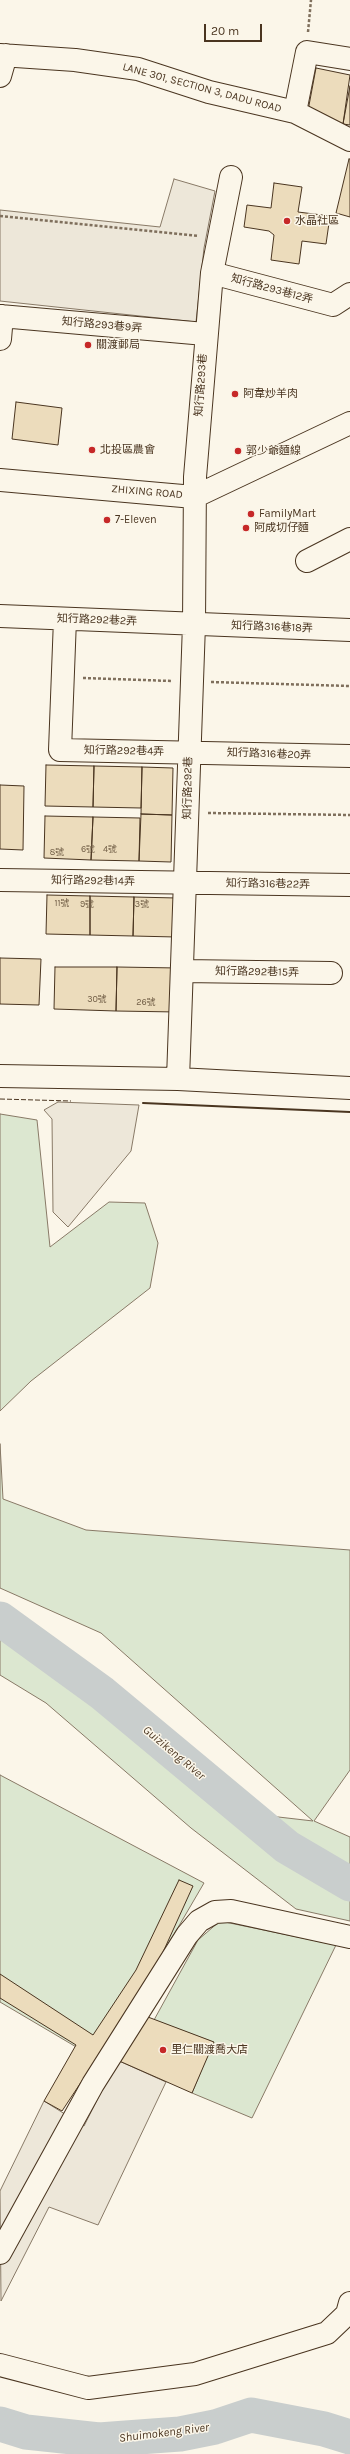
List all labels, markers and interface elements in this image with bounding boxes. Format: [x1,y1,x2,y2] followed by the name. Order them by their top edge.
[206,16,264,42] scale bar
[211,24,239,38] text: 20 m
[121,60,283,116] street label: LANE 301, SECTION 3, DADU ROAD
[295,214,339,228] place label: 水晶社區
[282,216,292,226] marker: 水晶社區
[230,272,314,306] street label: 知行路293巷12弄
[61,315,143,335] street label: 知行路293巷9弄
[96,338,140,352] place label: 關渡郵局
[83,340,93,350] marker: 關渡郵局
[192,353,210,417] street label: 知行路293巷
[243,387,298,401] place label: 阿韋炒羊肉
[230,389,240,399] marker: 阿韋炒羊肉
[100,443,155,457] place label: 北投區農會
[246,444,301,458] place label: 郭少爺麵線
[87,445,97,455] marker: 北投區農會
[233,446,243,456] marker: 郭少爺麵線
[111,482,183,502] street label: ZHIXING ROAD
[259,507,316,521] place label: FamilyMart
[246,509,256,519] marker: FamilyMart
[115,513,157,527] place label: 7-Eleven
[102,515,112,525] marker: 7-Eleven
[254,521,309,535] place label: 阿成切仔麵
[241,523,251,533] marker: 阿成切仔麵
[57,612,137,628] street label: 知行路292巷2弄
[231,619,313,635] street label: 知行路316巷18弄
[84,744,164,758] street label: 知行路292巷4弄
[227,746,311,762] street label: 知行路316巷20弄
[181,756,195,820] street label: 知行路292巷
[81,844,95,854] house number: 6號
[103,844,117,854] house number: 4號
[50,847,64,857] house number: 8號
[51,874,135,888] street label: 知行路292巷14弄
[226,877,310,891] street label: 知行路316巷22弄
[55,898,69,908] house number: 11號
[80,899,94,909] house number: 9號
[135,899,149,909] house number: 3號
[215,965,299,979] street label: 知行路292巷15弄
[87,994,107,1004] house number: 30號
[136,997,156,1007] house number: 26號
[140,1723,208,1783] water label: Guizikeng River
[171,2043,248,2057] place label: 里仁關渡喬大店
[158,2045,168,2055] marker: 里仁關渡喬大店
[118,2420,210,2446] water label: Shuimokeng River

